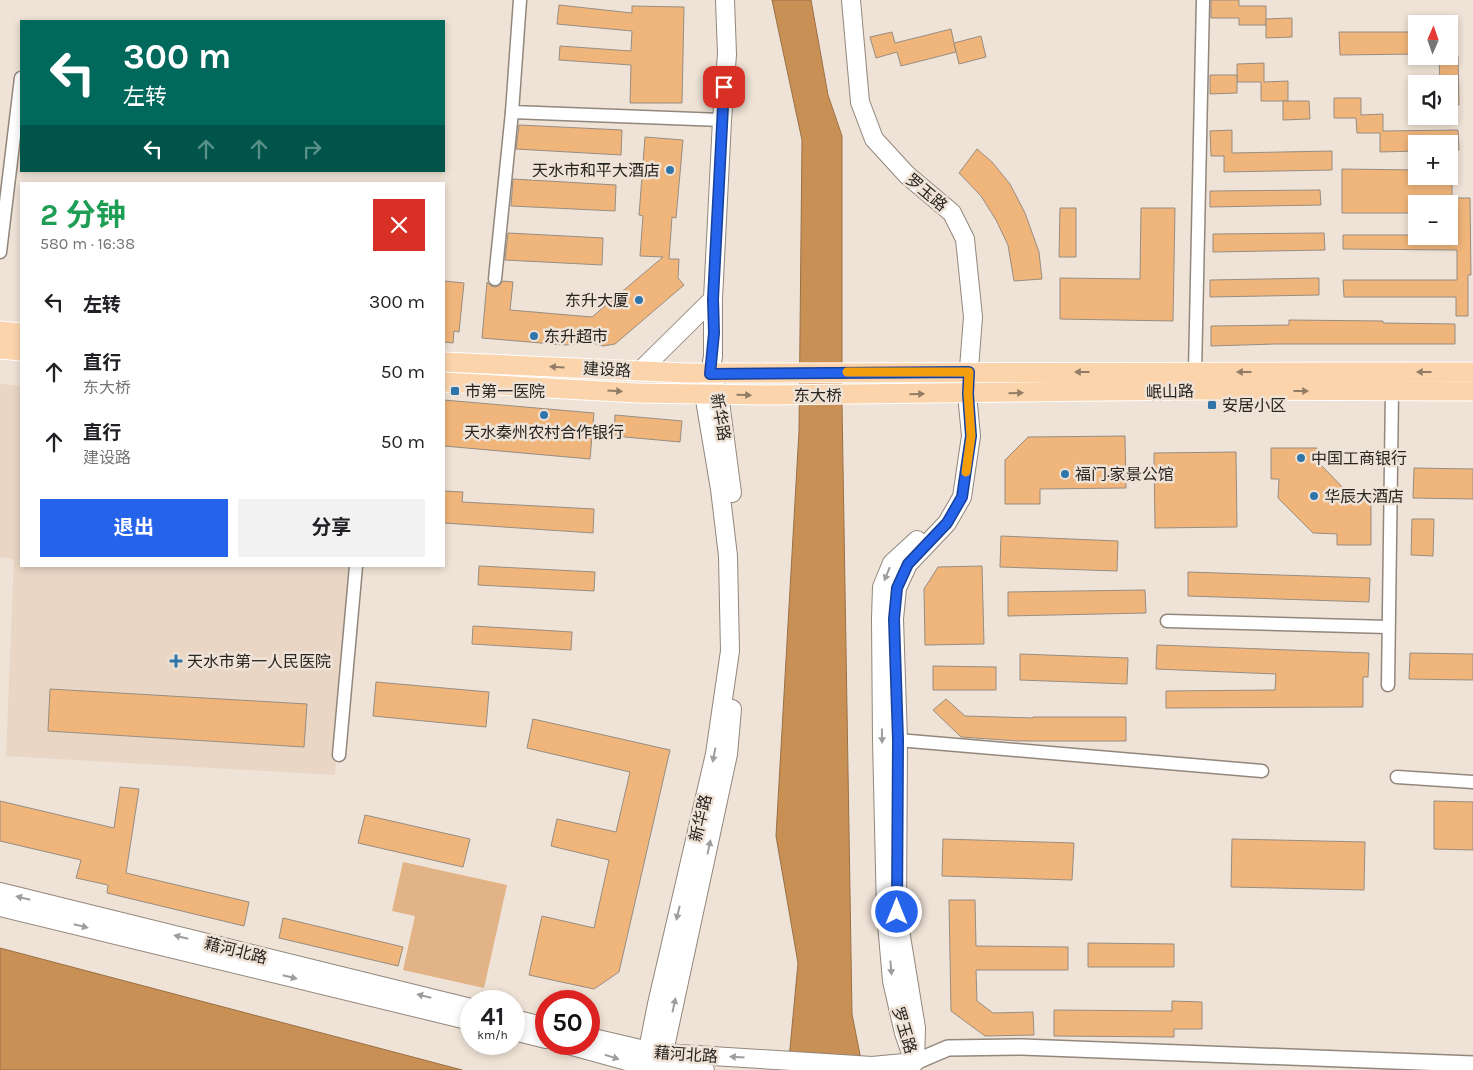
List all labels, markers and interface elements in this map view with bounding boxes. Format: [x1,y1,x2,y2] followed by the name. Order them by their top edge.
[1408,15,1458,65] north arrow
[1408,15,1458,245] map controls
[123,36,231,77] text: 300 m
[40,40,105,105] icon: left
[703,66,745,108] pin
[710,73,738,101] icon: arrive
[1408,75,1458,125] button: sound
[123,84,167,110] text: 左转
[139,135,167,163] icon: left
[192,135,220,163] icon: ahead
[245,135,273,163] icon: ahead
[298,135,326,163] icon: right
[1408,135,1458,185] button: +
[532,161,660,180] place label: 天水市和平大酒店
[664,164,676,176] marker: 天水市和平大酒店
[902,170,951,215] street label: 罗玉路
[1408,195,1458,245] button: −
[40,197,126,233] text: 2 分钟
[373,199,425,251] button: close
[40,234,135,253] text: 580 m · 16:38
[40,288,68,316] icon: left
[369,291,425,313] text: 300 m
[565,291,629,310] place label: 东升大厦
[83,294,121,316] text: 左转
[633,294,645,306] marker: 东升大厦
[544,327,608,346] place label: 东升超市
[528,330,540,342] marker: 东升超市
[83,352,121,374] text: 直行
[40,358,68,386] icon: ahead
[583,359,631,380] street label: 建设路
[381,361,425,383] text: 50 m
[549,363,565,371] one-way arrow
[1074,368,1090,376] one-way arrow
[1236,368,1252,376] one-way arrow
[1416,368,1432,376] one-way arrow
[83,378,131,397] text: 东大桥
[465,382,545,401] place label: 市第一医院
[1146,382,1194,401] street label: 岷山路
[449,385,461,397] marker: 市第一医院
[794,386,842,405] street label: 东大桥
[1293,387,1309,395] one-way arrow
[607,388,623,396] one-way arrow
[1008,389,1024,397] one-way arrow
[909,390,925,398] one-way arrow
[736,391,752,399] one-way arrow
[707,392,734,442] street label: 新华路
[1222,396,1286,415] place label: 安居小区
[1206,399,1218,411] marker: 安居小区
[538,409,550,421] marker: 天水秦州农村合作银行
[83,422,121,444] text: 直行
[464,423,624,442] place label: 天水秦州农村合作银行
[40,428,68,456] icon: ahead
[381,431,425,453] text: 50 m
[83,448,131,467] text: 建设路
[1311,449,1407,468] place label: 中国工商银行
[1295,452,1307,464] marker: 中国工商银行
[1075,465,1174,484] place label: 福门·家景公馆
[1059,468,1071,480] marker: 福门·家景公馆
[1324,487,1404,506] place label: 华辰大酒店
[1308,490,1320,502] marker: 华辰大酒店
[40,499,228,557] button: 退出
[238,499,425,557] button: 分享
[883,567,891,581] one-way arrow
[187,652,331,671] place label: 天水市第一人民医院
[169,654,183,668] marker: 天水市第一人民医院
[878,728,886,744] one-way arrow
[710,747,718,763] one-way arrow
[686,793,715,844] street label: 新华路
[706,838,714,854] one-way arrow
[870,885,922,937] position arrow
[16,894,31,902] one-way arrow
[674,905,682,921] one-way arrow
[74,923,89,931] one-way arrow
[174,933,189,941] one-way arrow
[203,934,269,967] street label: 藉河北路
[887,960,895,976] one-way arrow
[283,973,298,981] one-way arrow
[535,990,600,1055] speed limit sign: 50
[416,992,431,1000] one-way arrow
[670,998,678,1013] one-way arrow
[481,1002,504,1031] text: 41
[888,1004,921,1056] street label: 罗玉路
[477,1028,508,1042] text: km/h
[653,1043,719,1066] street label: 藉河北路
[729,1052,745,1060] one-way arrow
[605,1053,620,1061] one-way arrow

